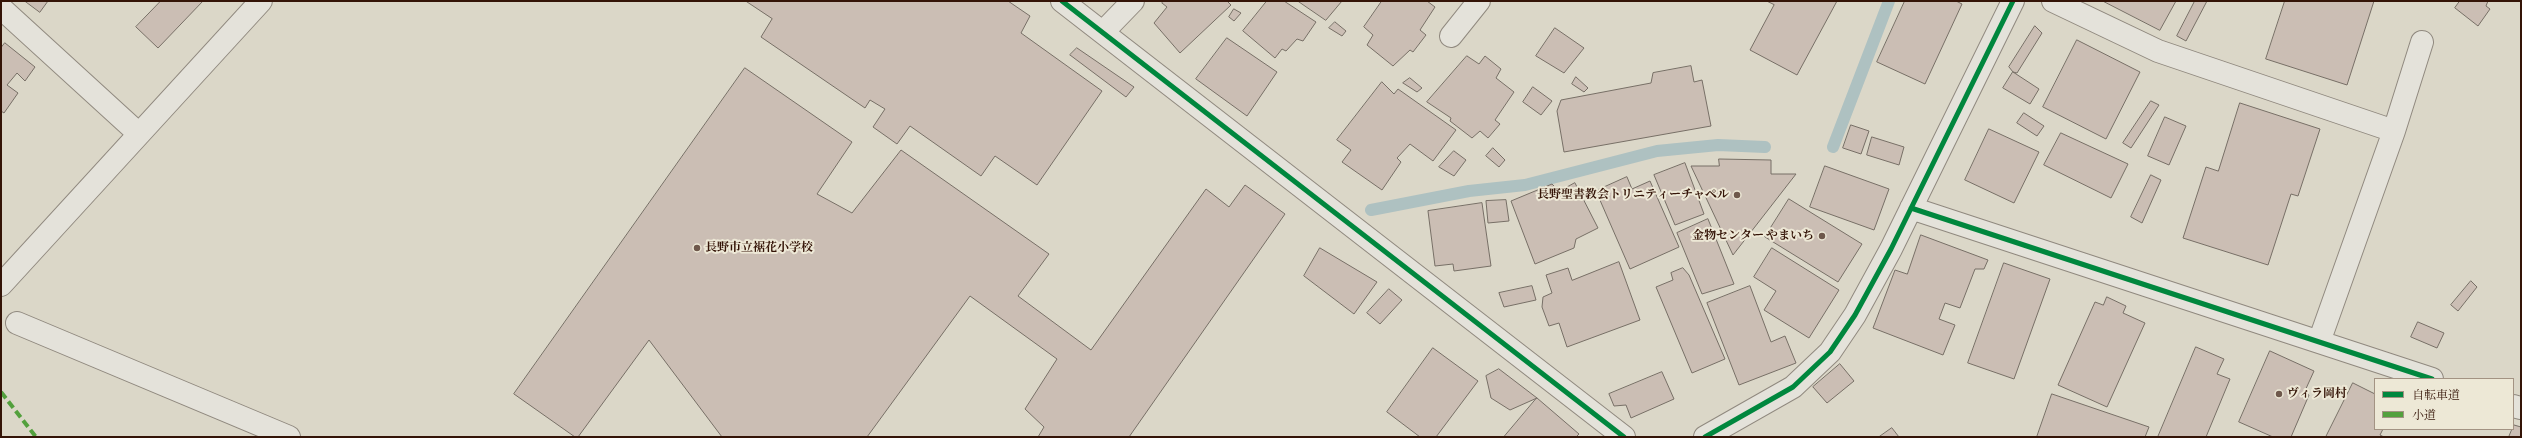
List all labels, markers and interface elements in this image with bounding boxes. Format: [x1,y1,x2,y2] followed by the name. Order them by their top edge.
[1537,188,1729,202] place label: 長野聖書教会トリニティーチャペル
[1732,190,1742,200] marker: 長野聖書教会トリニティーチャペル
[1692,229,1814,243] place label: 金物センター やまいち
[1817,231,1827,241] marker: 金物センター やまいち
[705,241,813,255] place label: 長野市立裾花小学校
[692,243,702,253] marker: 長野市立裾花小学校
[2374,378,2514,430] legend
[2287,387,2347,401] place label: ヴィラ岡村
[2412,387,2460,403] text: 自転車道
[2274,389,2284,399] marker: ヴィラ岡村
[2412,407,2436,423] text: 小道

